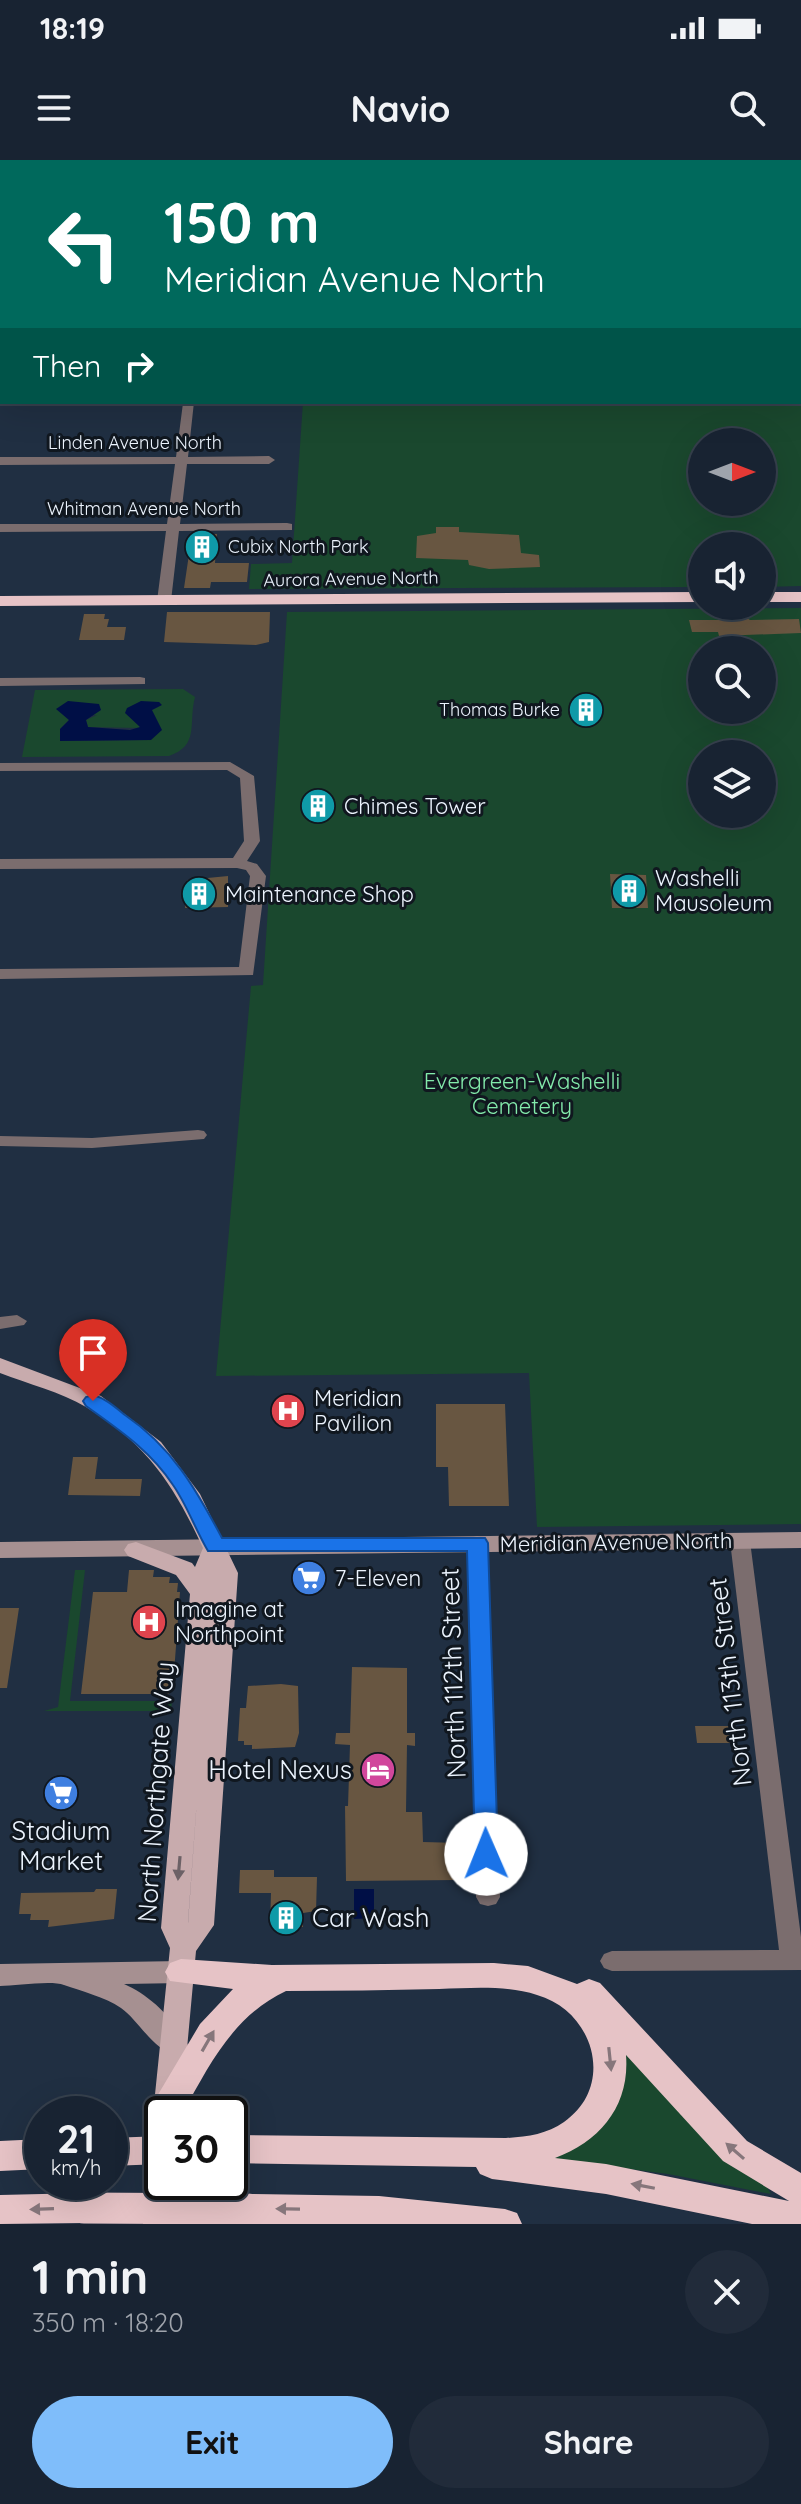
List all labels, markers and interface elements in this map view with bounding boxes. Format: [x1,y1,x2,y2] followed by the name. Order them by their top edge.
[40,9,105,47] text: 18:19
[32,86,76,130] icon: menu
[351,86,450,131] text: Navio
[725,86,769,130] icon: search
[164,187,320,257] text: 150 m
[32,192,136,296] icon: left
[164,256,545,301] text: Meridian Avenue North
[117,344,161,388] icon: right
[32,347,101,385] text: Then
[688,428,776,516] north arrow
[688,428,776,828] map controls
[48,431,222,454] street label: Linden Avenue North
[47,497,241,520] street label: Whitman Avenue North
[183,528,221,566] building icon: Cubix North Park
[688,532,776,620] button: sound
[228,535,369,558] place label: Cubix North Park
[263,565,439,592] street label: Aurora Avenue North
[688,636,776,724] button: search
[567,691,605,729] building icon: Thomas Burke
[439,698,560,721] place label: Thomas Burke
[688,740,776,828] button: layers
[299,787,337,825] building icon: Chimes Tower
[344,792,486,820] place label: Chimes Tower
[655,864,772,917] place label: Washelli Mausoleum
[610,872,648,910] building icon: Washelli Mausoleum
[180,875,218,913] building icon: Maintenance Shop
[225,880,414,908] place label: Maintenance Shop
[424,1067,620,1120] park label: Evergreen-Washelli Cemetery
[59,1319,127,1401] pin
[71,1331,115,1375] icon: arrive
[314,1384,402,1437] place label: Meridian Pavilion
[269,1392,307,1430] hospital icon: Meridian Pavilion
[499,1526,733,1558] street label: Meridian Avenue North
[290,1559,328,1597] supermarket icon: 7-Eleven
[335,1564,421,1592] place label: 7-Eleven
[432,1567,473,1779] street label: North 112th Street
[700,1576,759,1788] street label: North 113th Street
[175,1595,284,1648] place label: Imagine at Northpoint
[130,1603,168,1641] hospital icon: Imagine at Northpoint
[130,1660,181,1923] street label: North Northgate Way
[359,1751,397,1789] hotel icon: Hotel Nexus
[208,1753,352,1786] place label: Hotel Nexus
[42,1774,80,1812] supermarket icon: Stadium Market
[444,1812,528,1896] position arrow
[11,1814,111,1877] place label: Stadium Market
[172,1856,185,1881] one-way arrow
[267,1899,305,1937] building icon: Car Wash
[312,1901,429,1934] place label: Car Wash
[201,2030,215,2052] one-way arrow
[604,2047,617,2072] one-way arrow
[144,2096,248,2200] speed limit sign: 30
[57,2113,95,2163] text: 21
[725,2142,744,2160] one-way arrow
[51,2155,101,2180] text: km/h
[630,2179,655,2191] one-way arrow
[29,2203,54,2216] one-way arrow
[275,2203,300,2216] one-way arrow
[32,2246,148,2306] text: 1 min
[685,2250,769,2334] button: close
[32,2306,184,2339] text: 350 m · 18:20
[32,2396,393,2488] button: Exit
[409,2396,769,2488] button: Share

